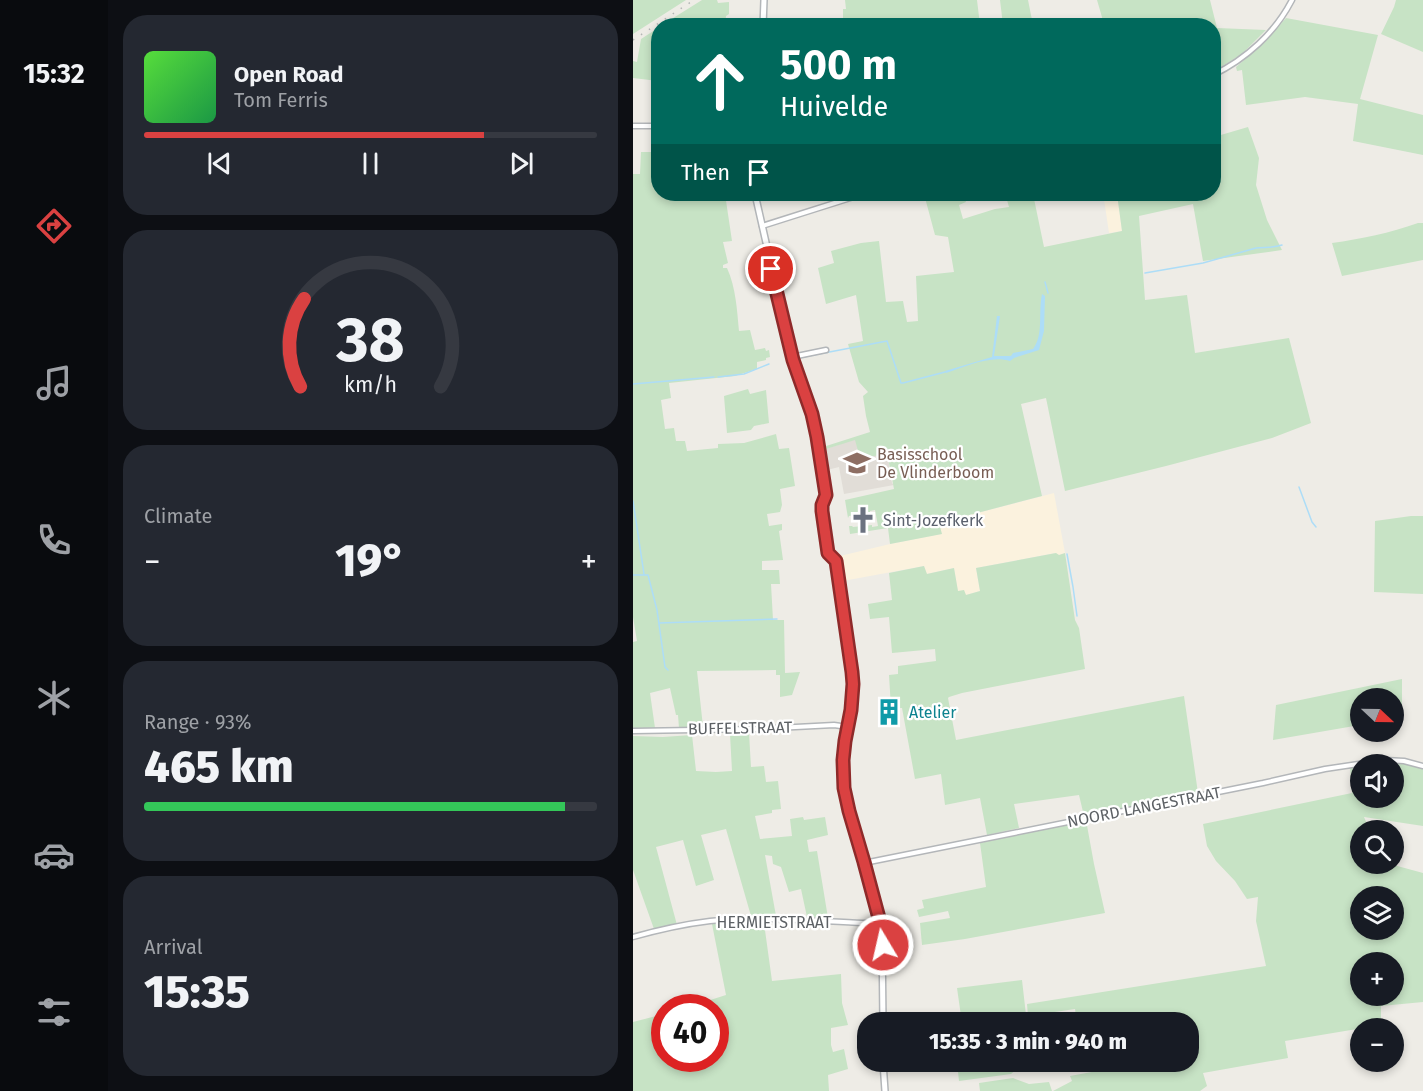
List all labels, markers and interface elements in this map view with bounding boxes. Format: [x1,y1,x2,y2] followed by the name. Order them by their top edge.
[780,40,897,90] text: 500 m
[681,42,759,120] icon: ahead
[23,58,85,90] text: 15:32
[234,61,344,88] text: Open Road
[234,88,328,112] text: Tom Ferris
[780,91,888,123] text: Huivelde
[203,147,236,180] icon: previous
[354,147,387,180] icon: pause
[505,147,538,180] icon: next
[742,156,775,189] icon: arrive
[681,159,730,186] text: Then
[33,205,75,247] icon: directions
[745,243,796,294] pin
[754,252,787,285] icon: arrive
[335,303,405,378] text: 38
[33,362,75,404] icon: music
[344,373,397,399] text: km/h
[877,445,994,482] place label: Basisschool De Vlinderboom
[842,448,872,478] school or university icon: Basisschool De Vlinderboom
[144,504,212,528] text: Climate
[848,505,878,535] church icon: Sint-Jozefkerk
[883,511,984,530] place label: Sint-Jozefkerk
[33,519,75,561] icon: phone
[335,534,406,588] text: 19°
[144,542,161,582] text: −
[581,542,597,582] text: +
[33,677,75,719] icon: climate
[1350,688,1404,742] north arrow
[1350,688,1404,1072] map controls
[874,697,904,727] building icon: Atelier
[909,703,957,722] place label: Atelier
[144,710,251,734] text: Range · 93%
[688,718,793,738] street label: BUFFELSTRAAT
[144,740,294,794] text: 465 km
[1350,754,1404,808] button: sound
[1066,783,1223,831] street label: NOORD LANGESTRAAT
[1350,820,1404,874] button: search
[33,834,75,876] icon: car
[1350,886,1404,940] button: layers
[717,913,832,932] street label: HERMIETSTRAAT
[851,913,915,977] position arrow
[144,935,203,959] text: Arrival
[1350,952,1404,1006] button: +
[144,965,250,1019] text: 15:35
[33,991,75,1033] icon: filters
[651,994,729,1072] speed limit sign: 40
[1350,1018,1404,1072] button: −
[929,1028,1127,1055] text: 15:35 · 3 min · 940 m

